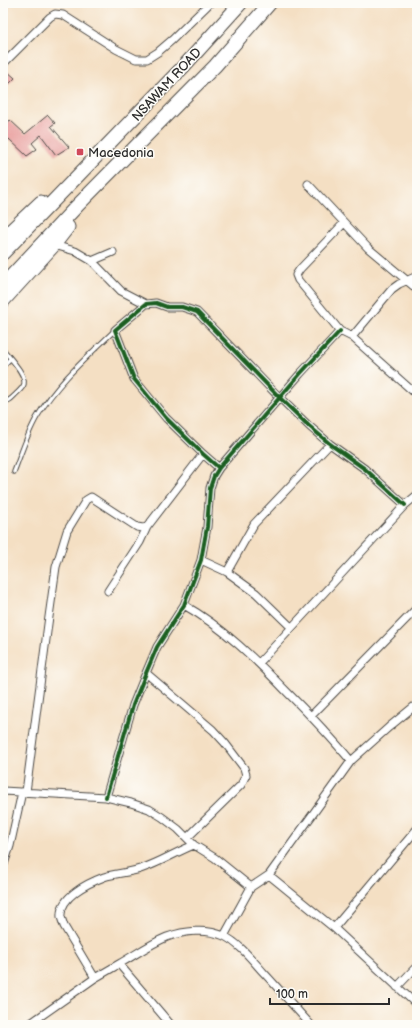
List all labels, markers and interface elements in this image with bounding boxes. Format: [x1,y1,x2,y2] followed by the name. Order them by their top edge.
[129,45,205,125] street label: NSAWAM ROAD
[88,145,154,161] place label: Macedonia
[75,147,85,157] marker: Macedonia
[270,980,389,1006] scale bar
[276,987,308,1002] text: 100 m

